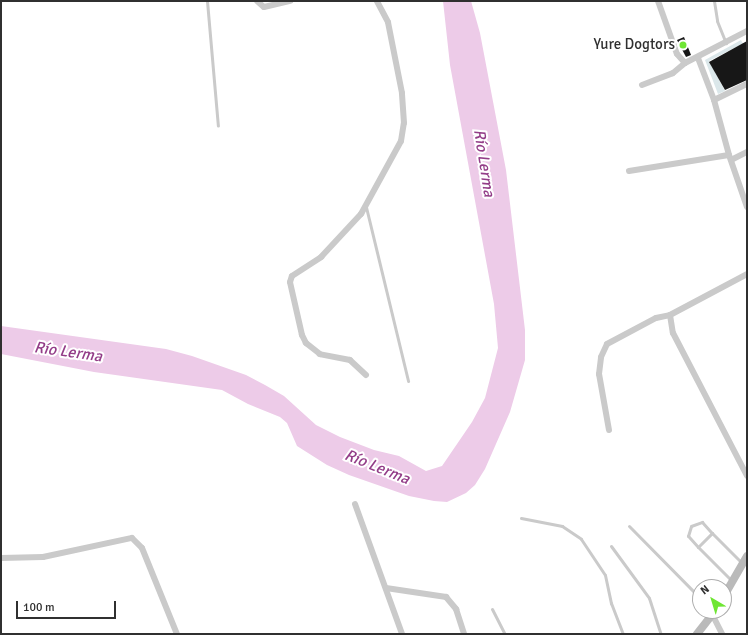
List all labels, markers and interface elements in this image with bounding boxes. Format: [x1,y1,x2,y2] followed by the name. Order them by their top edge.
[593,36,675,54] place label: Yure Dogtors
[678,40,688,50] marker: Yure Dogtors
[469,128,499,198] water label: Río Lerma
[33,338,103,366] water label: Río Lerma
[342,445,412,489] water label: Río Lerma
[692,579,732,619] north arrow
[698,582,712,597] text: N
[18,593,118,619] scale bar
[23,600,55,615] text: 100 m

